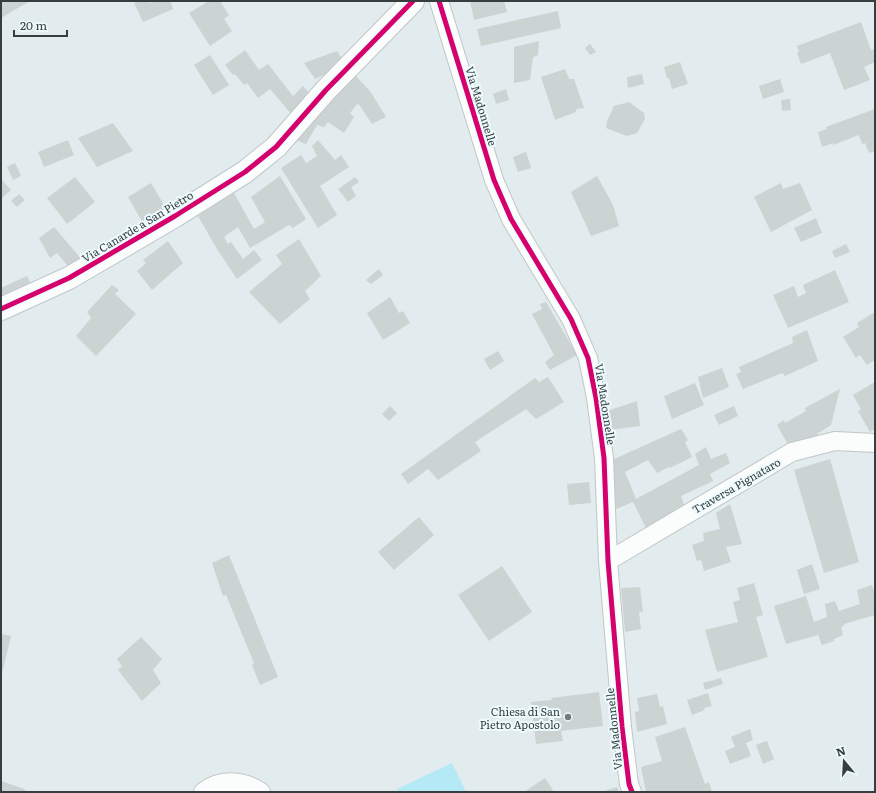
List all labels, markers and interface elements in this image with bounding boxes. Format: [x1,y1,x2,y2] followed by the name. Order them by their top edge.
[14,12,67,38] scale bar
[20,16,47,34] text: 20 m
[462,64,502,148] street label: Via Madonnelle
[78,186,196,266] street label: Via Canarde a San Pietro
[592,362,620,446] street label: Via Madonnelle
[689,453,783,517] street label: Traversa Pignataro
[601,687,625,771] street label: Via Madonnelle
[480,703,560,732] place label: Chiesa di San Pietro Apostolo
[563,712,573,722] marker: Chiesa di San Pietro Apostolo
[824,741,864,781] north arrow
[834,742,847,760] text: N

